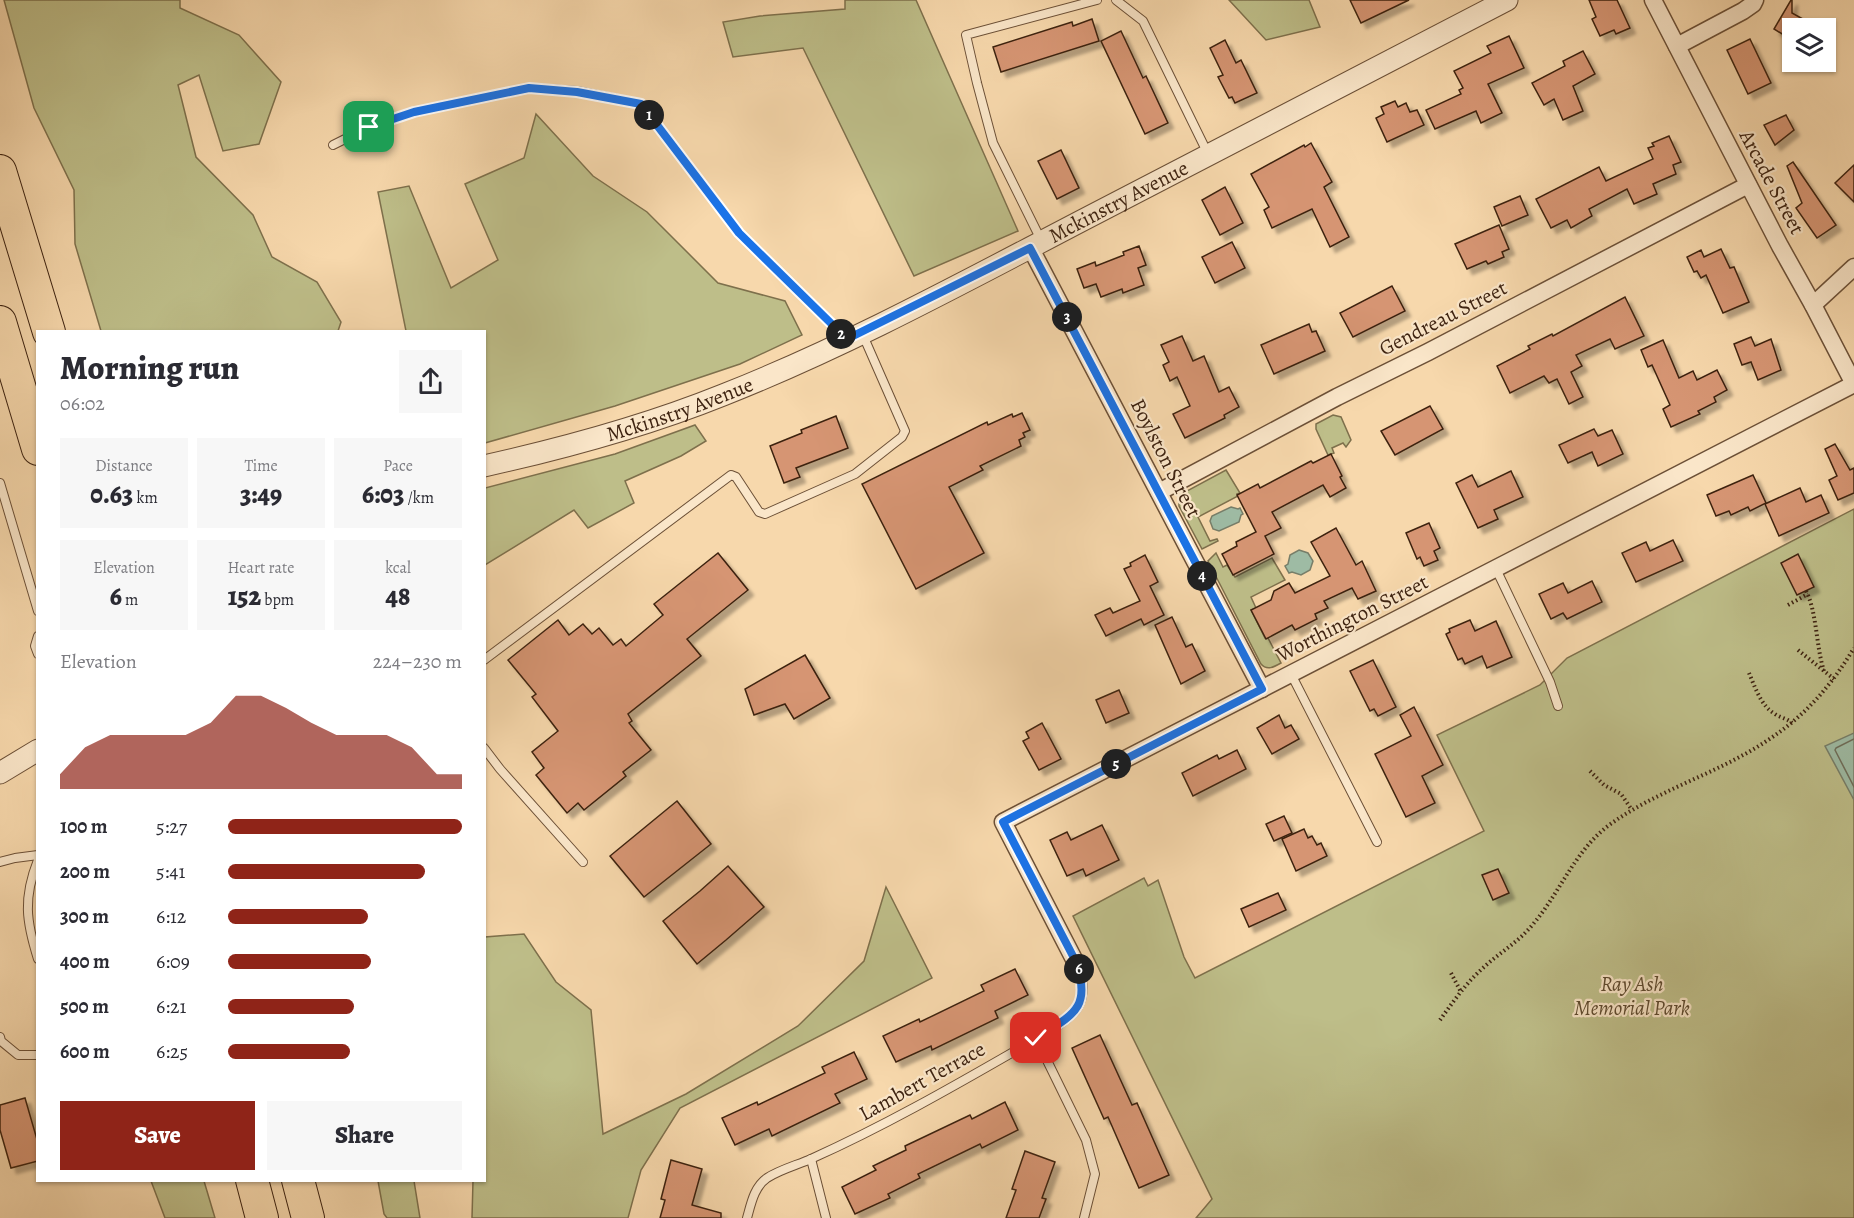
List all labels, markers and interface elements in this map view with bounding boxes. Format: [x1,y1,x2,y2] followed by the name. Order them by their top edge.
[1782,18,1836,72] map controls
[1782,18,1836,72] button: layers
[634,100,664,130] pin: 1
[343,101,394,152] pin
[646,104,652,126] text: 1
[352,110,385,143] icon: arrive
[1732,124,1811,239] street label: Arcade Street
[1044,154,1193,250] street label: Mckinstry Avenue
[1374,274,1512,362] street label: Gendreau Street
[1052,302,1082,332] pin: 3
[1064,306,1070,328] text: 3
[826,319,856,349] pin: 2
[837,323,845,345] text: 2
[60,345,239,390] text: Morning run
[399,350,462,413] button: share
[603,370,757,448] street label: Mckinstry Avenue
[60,390,105,417] text: 06:02
[1124,394,1208,522] street label: Boylston Street
[95,455,153,477] text: Distance
[244,455,278,477] text: Time
[383,455,413,477] text: Pace
[90,477,133,512] text: 0.63
[240,477,282,512] text: 3:49
[362,477,404,512] text: 6:03
[133,487,158,509] text: km
[404,487,434,509] text: /km
[93,557,155,579] text: Elevation
[228,557,294,579] text: Heart rate
[385,557,411,579] text: kcal
[1187,561,1217,591] pin: 4
[1198,565,1206,587] text: 4
[1270,568,1433,669] street label: Worthington Street
[110,579,122,614] text: 6
[228,579,261,614] text: 152
[386,579,410,614] text: 48
[122,589,138,611] text: m
[261,589,294,611] text: bpm
[60,648,137,675] text: Elevation
[373,648,462,675] text: 224–230 m
[1101,749,1131,779] pin: 5
[1113,753,1119,775] text: 5
[60,813,108,840] text: 100 m
[156,813,187,840] text: 5:27
[60,858,110,885] text: 200 m
[156,858,185,885] text: 5:41
[60,903,109,930] text: 300 m
[156,903,186,930] text: 6:12
[60,948,110,975] text: 400 m
[156,948,190,975] text: 6:09
[1064,954,1094,984] pin: 6
[1075,958,1083,980] text: 6
[1574,970,1690,1022] park label: Ray Ash Memorial Park
[60,993,109,1020] text: 500 m
[156,993,186,1020] text: 6:21
[1010,1012,1061,1063] pin
[1019,1021,1052,1054] icon: check
[854,1035,990,1127] street label: Lambert Terrace
[60,1038,110,1065] text: 600 m
[156,1038,188,1065] text: 6:25
[60,1101,255,1170] button: Save
[267,1101,462,1170] button: Share

